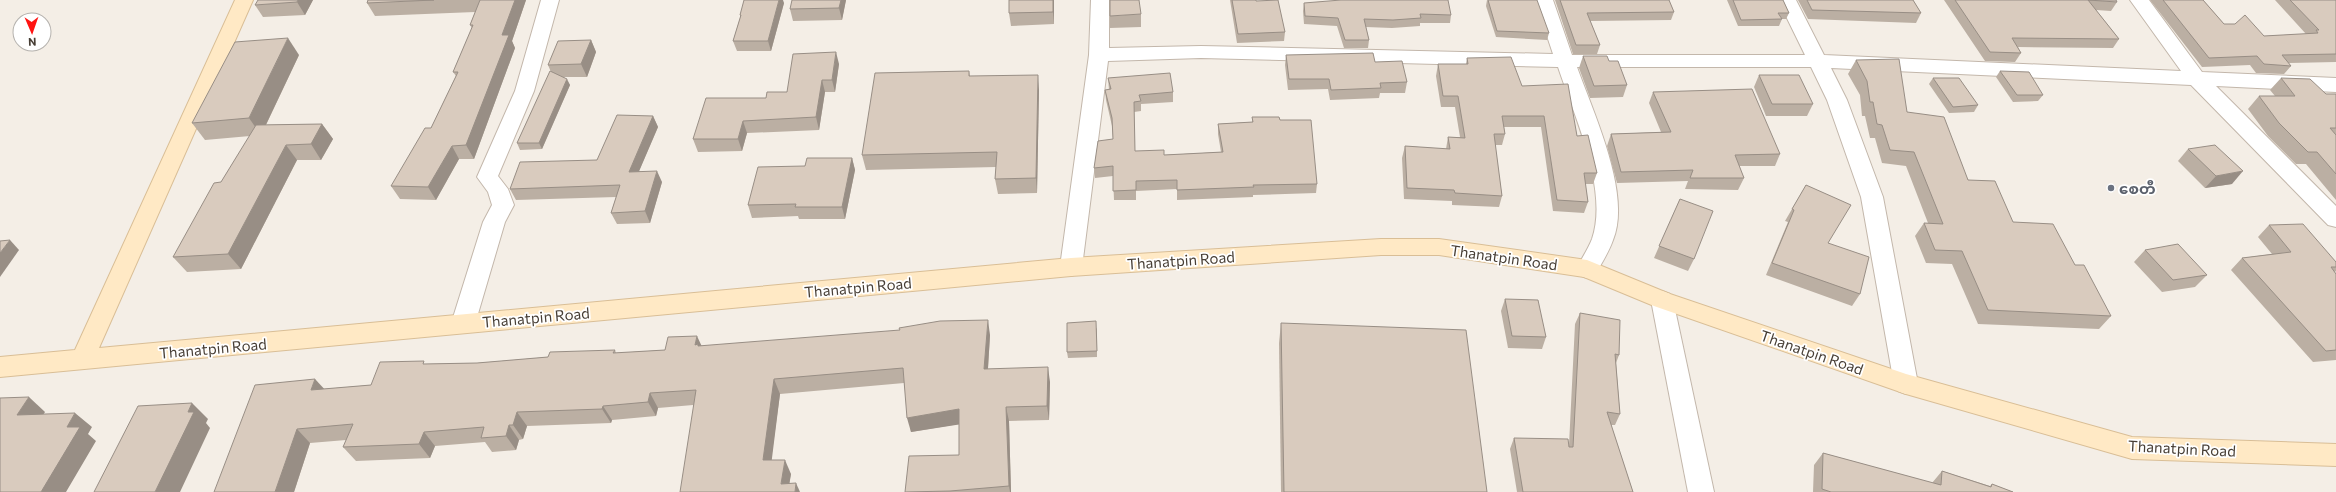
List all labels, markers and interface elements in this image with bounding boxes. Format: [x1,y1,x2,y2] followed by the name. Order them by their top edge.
[12,12,52,52] north arrow
[28,36,37,49] text: N
[2119,179,2156,197] place label: စေတီ
[2106,183,2116,193] marker: စေတီ
[1449,241,1559,273] street label: Thanatpin Road
[1127,247,1235,273] street label: Thanatpin Road
[803,273,913,301] street label: Thanatpin Road
[481,303,591,331] street label: Thanatpin Road
[1758,326,1866,378] street label: Thanatpin Road
[158,334,268,362] street label: Thanatpin Road
[2128,436,2236,460] street label: Thanatpin Road

